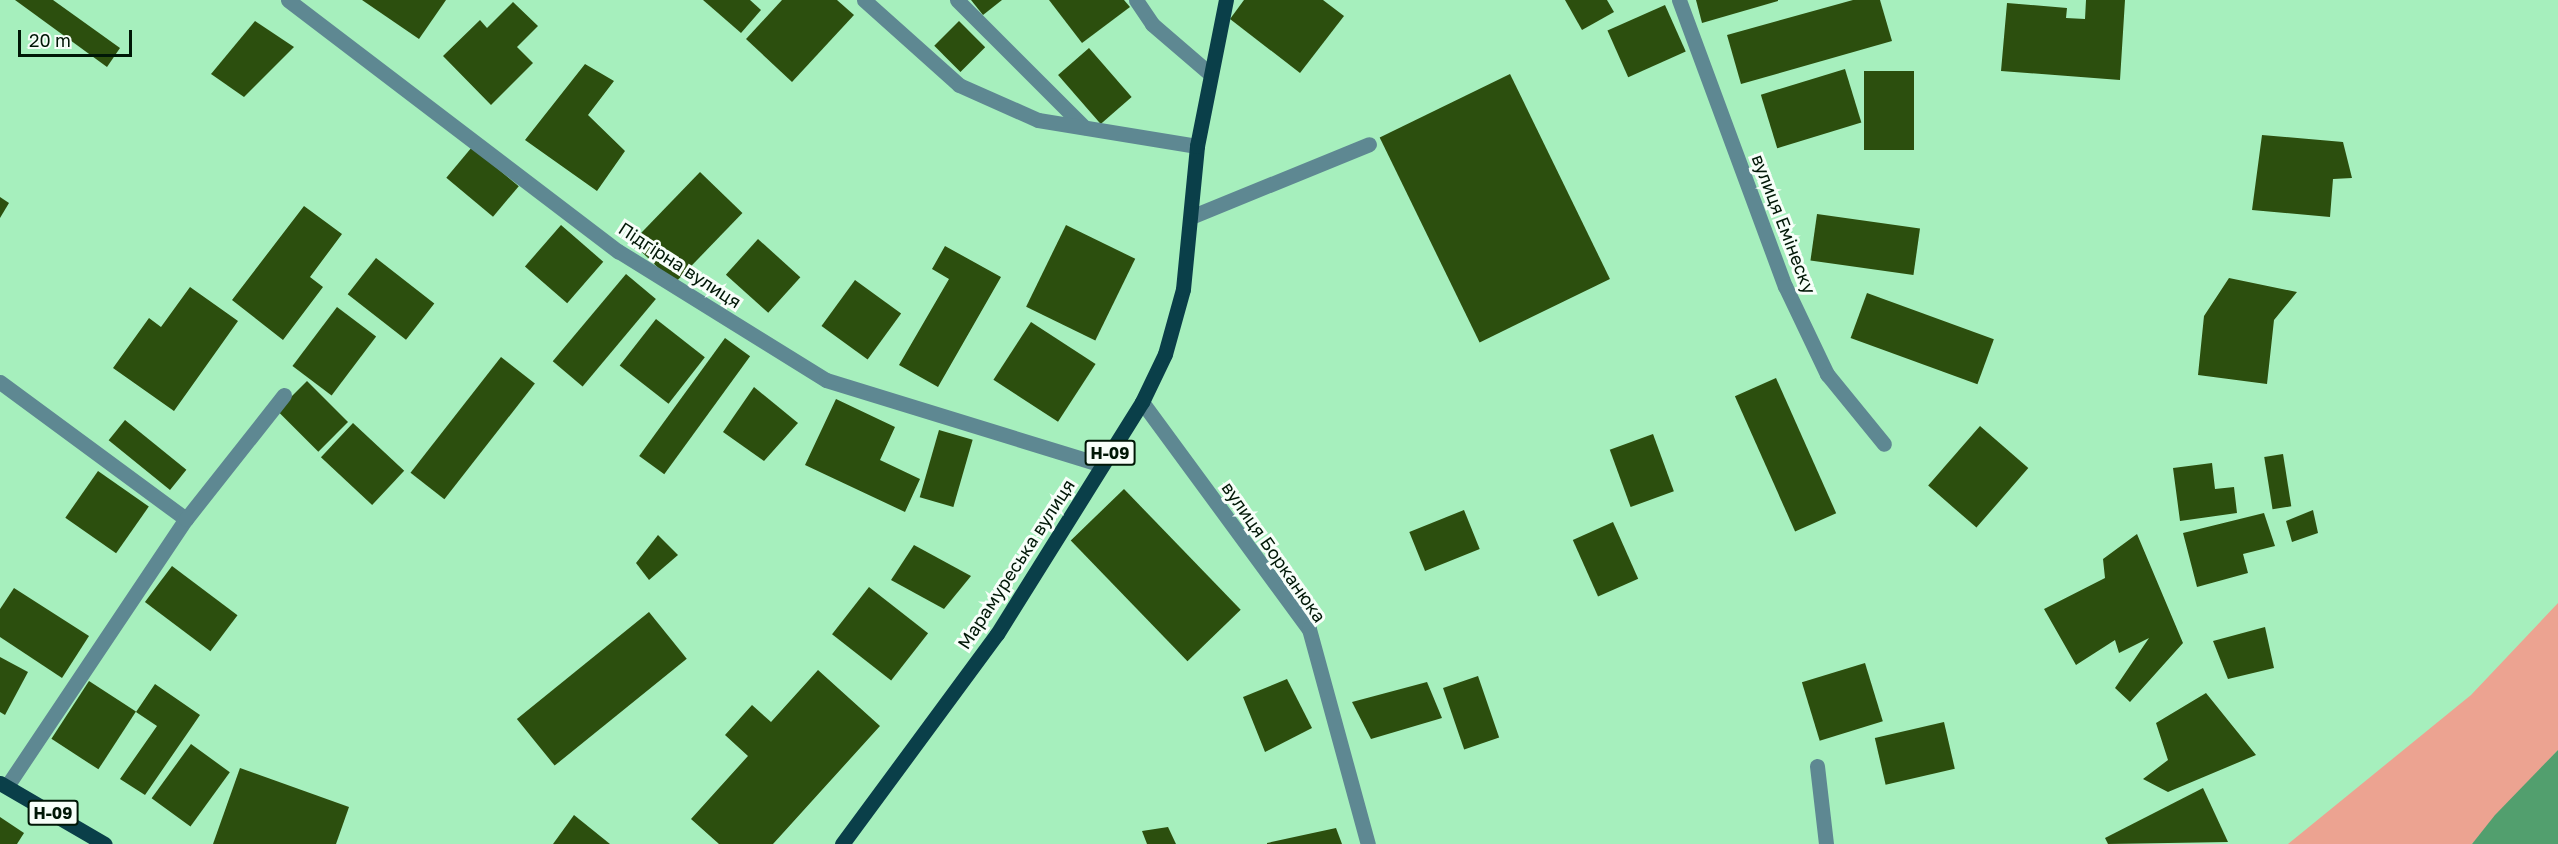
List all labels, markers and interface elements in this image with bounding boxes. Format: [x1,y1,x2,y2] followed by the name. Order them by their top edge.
[21,18,135,56] scale bar
[29,29,71,51] text: 20 m
[1747,151,1821,297] street label: вулиця Емінеску
[615,217,745,313] street label: Підгірна вулиця
[1084,440,1136,466] road number: Н-09
[953,475,1079,653] street label: Марамуреська вулиця
[1217,478,1331,626] street label: вулиця Борканюка
[28,800,78,826] road number: Н-09

